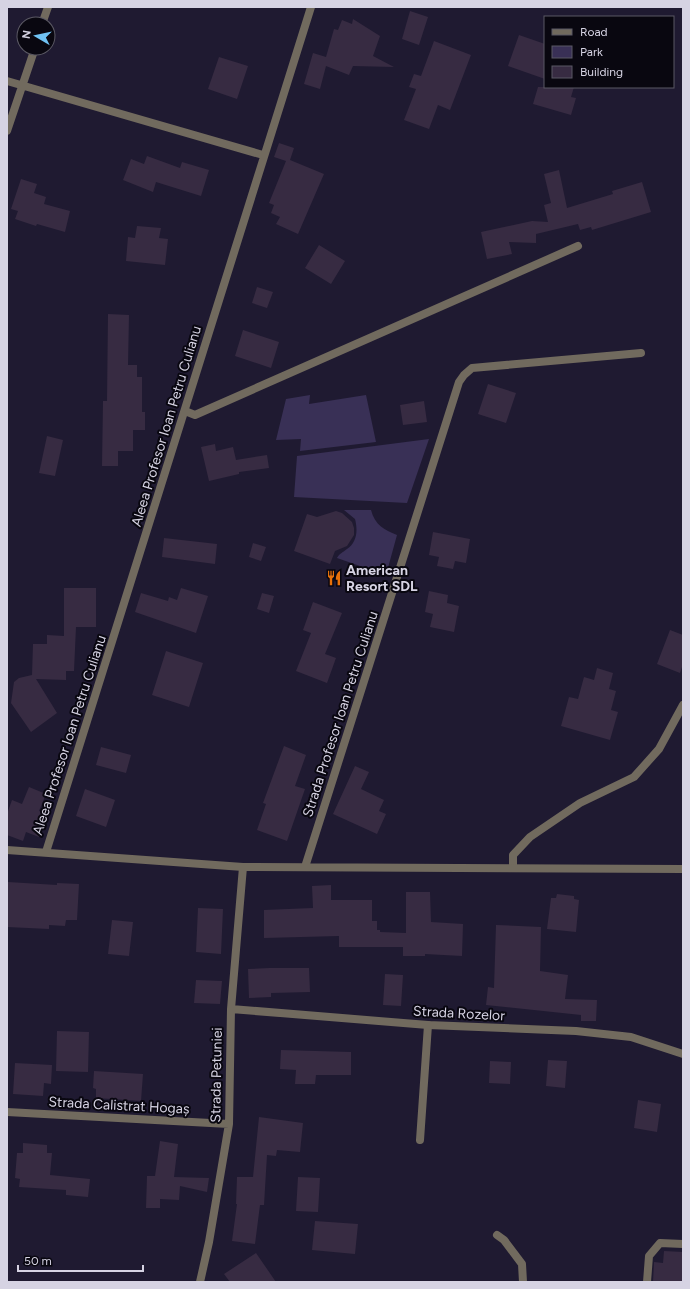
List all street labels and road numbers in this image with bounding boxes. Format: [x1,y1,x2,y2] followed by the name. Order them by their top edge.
[128,324,205,529] street label: Aleea Profesor Ioan Petru Culianu
[299,609,382,819] street label: Strada Profesor Ioan Petru Culianu
[29,633,110,837] street label: Aleea Profesor Ioan Petru Culianu
[413,1003,506,1024] street label: Strada Rozelor
[207,1027,226,1123] street label: Strada Petuniei
[48,1093,190,1118] street label: Strada Calistrat Hogaș

